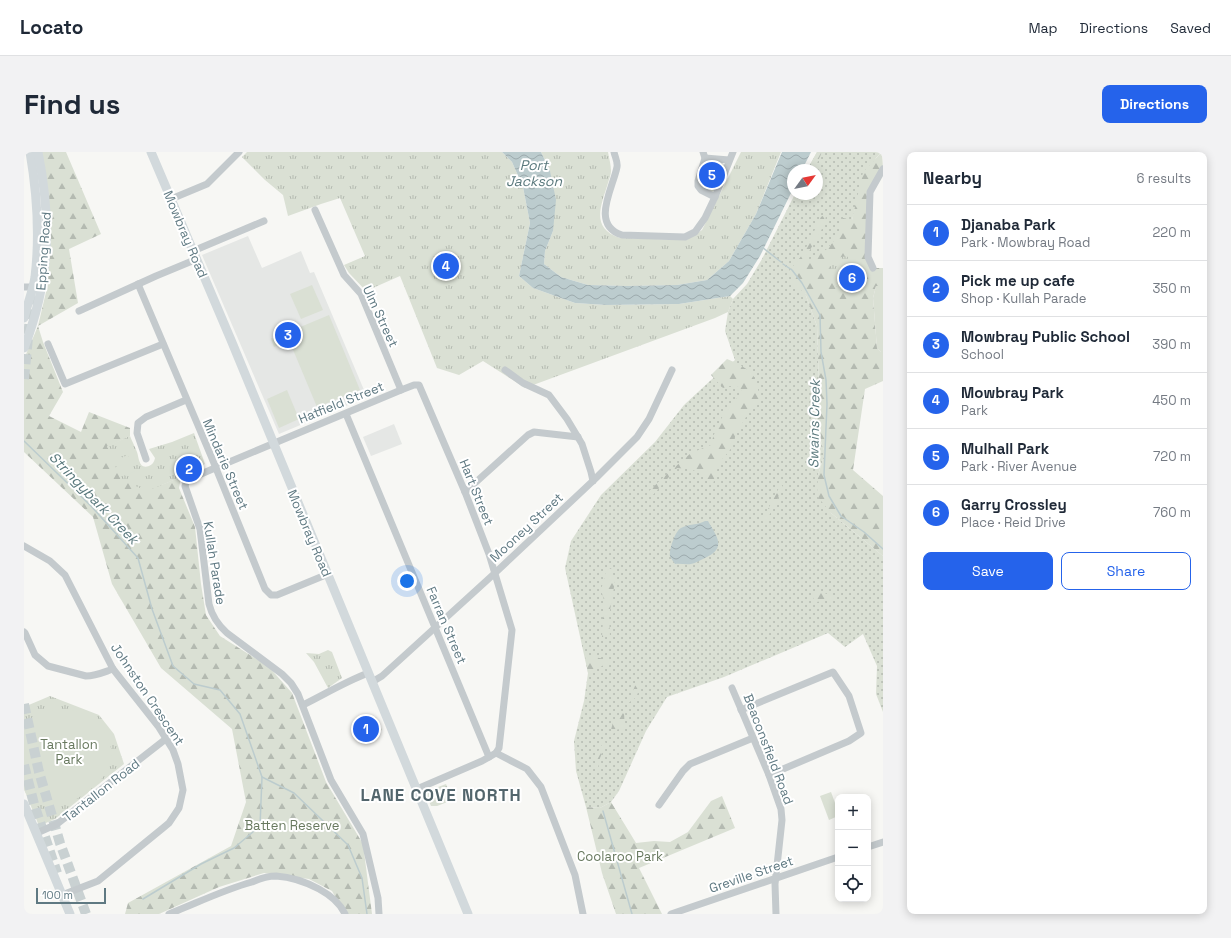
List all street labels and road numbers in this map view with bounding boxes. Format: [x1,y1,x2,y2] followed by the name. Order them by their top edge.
[160,188,212,280] street label: Mowbray Road
[32,211,55,291] street label: Epping Road
[359,283,402,350] street label: Ulm Street
[296,378,386,427] street label: Hatfield Street
[199,416,252,512] street label: Mindarie Street
[456,457,498,528] street label: Hart Street
[284,487,336,579] street label: Mowbray Road
[486,489,567,566] street label: Mooney Street
[200,520,229,606] street label: Kullah Parade
[423,584,470,666] street label: Farran Street
[107,640,188,749] street label: Johnston Crescent
[740,691,797,807] street label: Beaconsfield Road
[60,755,143,826] street label: Tantallon Road
[707,852,796,897] street label: Greville Street

